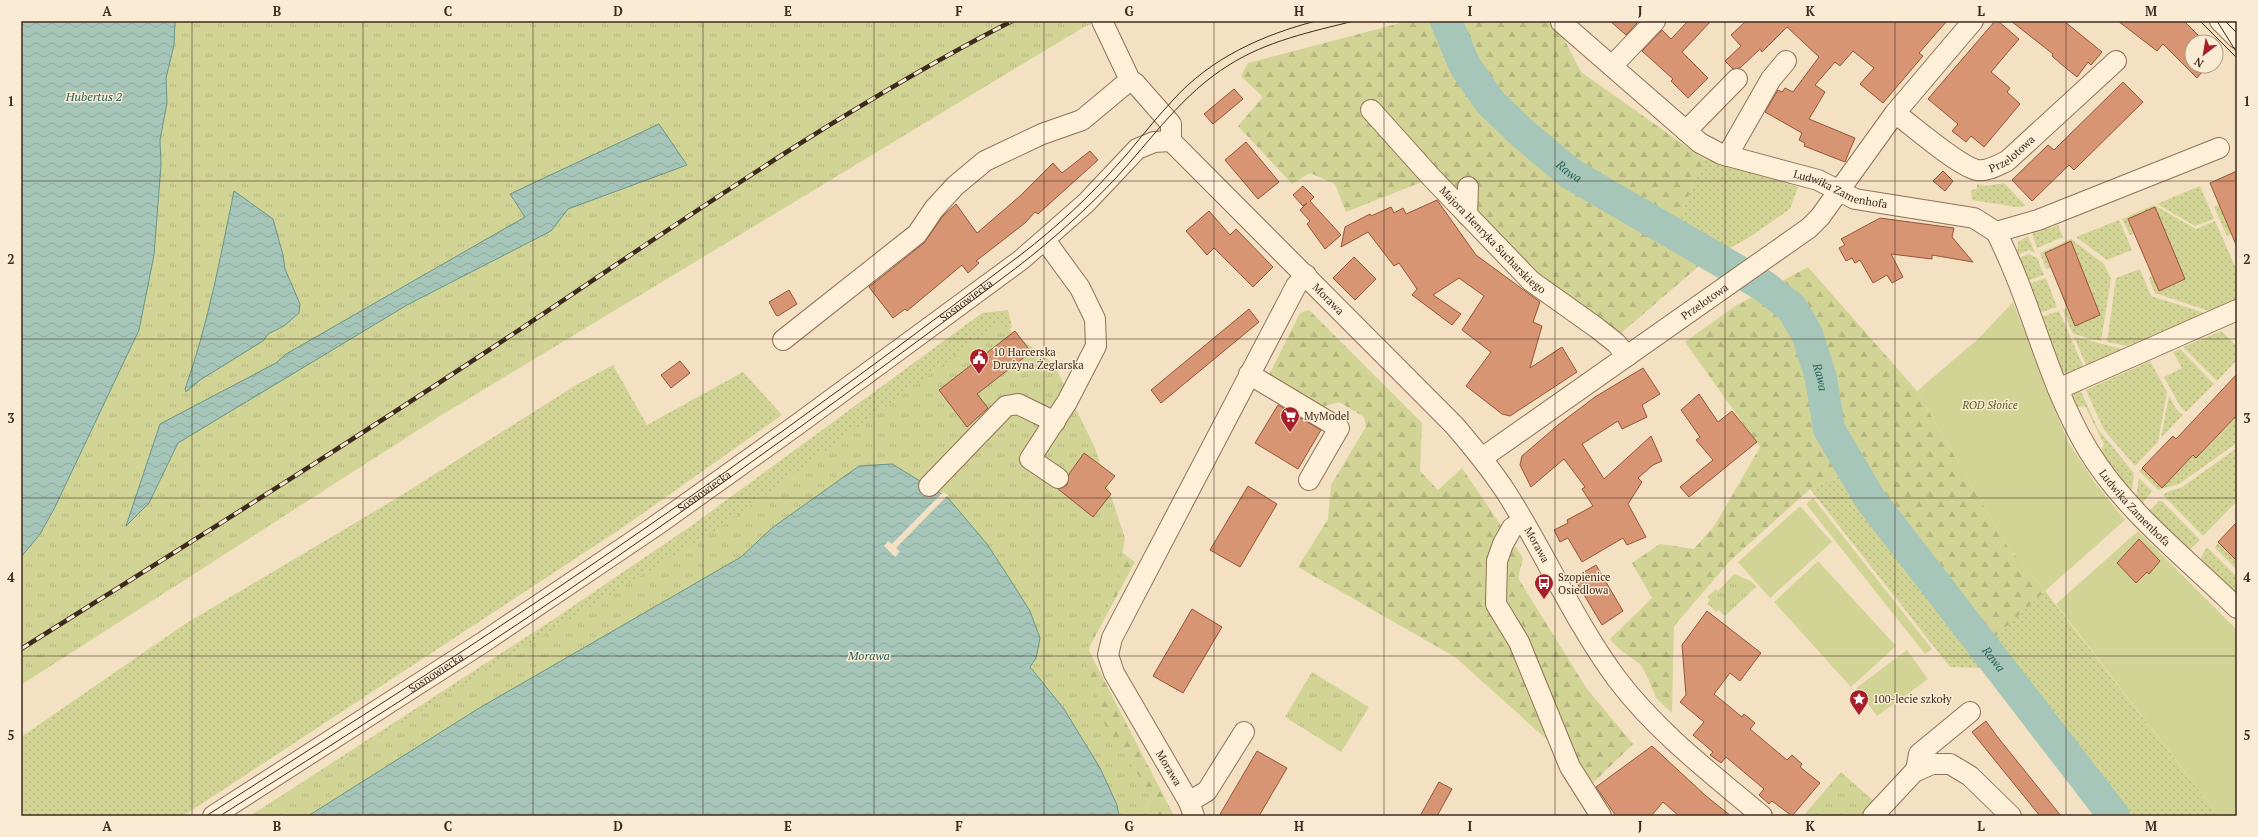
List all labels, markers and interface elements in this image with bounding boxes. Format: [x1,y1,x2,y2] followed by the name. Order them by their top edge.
[102,2,112,20] text: A
[273,2,281,20] text: B
[444,2,452,20] text: C
[613,2,623,20] text: D
[784,2,792,20] text: E
[955,2,963,20] text: F
[1124,2,1134,20] text: G
[1294,2,1304,20] text: H
[1468,2,1473,20] text: I
[1638,2,1643,20] text: J
[1805,2,1815,20] text: K
[1977,2,1985,20] text: L
[2145,2,2157,20] text: M
[2184,34,2224,74] north arrow
[2191,54,2206,71] text: N
[65,89,123,104] water label: Hubertus 2
[7,92,15,110] text: 1
[2243,92,2251,110] text: 1
[1987,132,2038,175] street label: Przelotowa
[1552,156,1585,186] water label: Rawa
[1792,167,1889,211] street label: Ludwika Zamenhofa
[1437,183,1549,296] street label: Majora Henryka Sucharskiego
[7,250,15,268] text: 2
[2243,250,2251,268] text: 2
[937,276,996,325] street label: Sosnowiecka
[1310,280,1347,318] street label: Morawa
[1678,280,1731,323] street label: Przelotowa
[993,345,1084,372] place label: 10 Harcerska Drużyna Żeglarska
[968,347,990,375] public building icon: 10 Harcerska Drużyna Żeglarska
[1809,360,1831,392] water label: Rawa
[1961,398,2018,412] park label: ROD Słońce
[1279,405,1301,433] supermarket icon: MyModel
[7,409,15,427] text: 3
[1304,409,1350,423] place label: MyModel
[2243,409,2251,427] text: 3
[2096,466,2174,549] street label: Ludwika Zamenhofa
[675,467,734,515] street label: Sosnowiecka
[1521,524,1553,566] street label: Morawa
[7,568,15,586] text: 4
[2243,568,2251,586] text: 4
[1558,570,1611,597] place label: Szopienice Osiedlowa
[1533,572,1555,600] bus stop icon: Szopienice Osiedlowa
[1979,642,2008,675] water label: Rawa
[847,648,890,663] water label: Morawa
[406,650,466,695] street label: Sosnowiecka
[1848,688,1870,716] place icon: 100-lecie szkoły
[1873,692,1952,706] place label: 100-lecie szkoły
[7,726,15,744] text: 5
[2243,726,2251,744] text: 5
[1153,748,1185,789] street label: Morawa
[102,817,112,835] text: A
[273,817,281,835] text: B
[444,817,452,835] text: C
[613,817,623,835] text: D
[784,817,792,835] text: E
[955,817,963,835] text: F
[1124,817,1134,835] text: G
[1294,817,1304,835] text: H
[1468,817,1473,835] text: I
[1638,817,1643,835] text: J
[1805,817,1815,835] text: K
[1977,817,1985,835] text: L
[2145,817,2157,835] text: M

